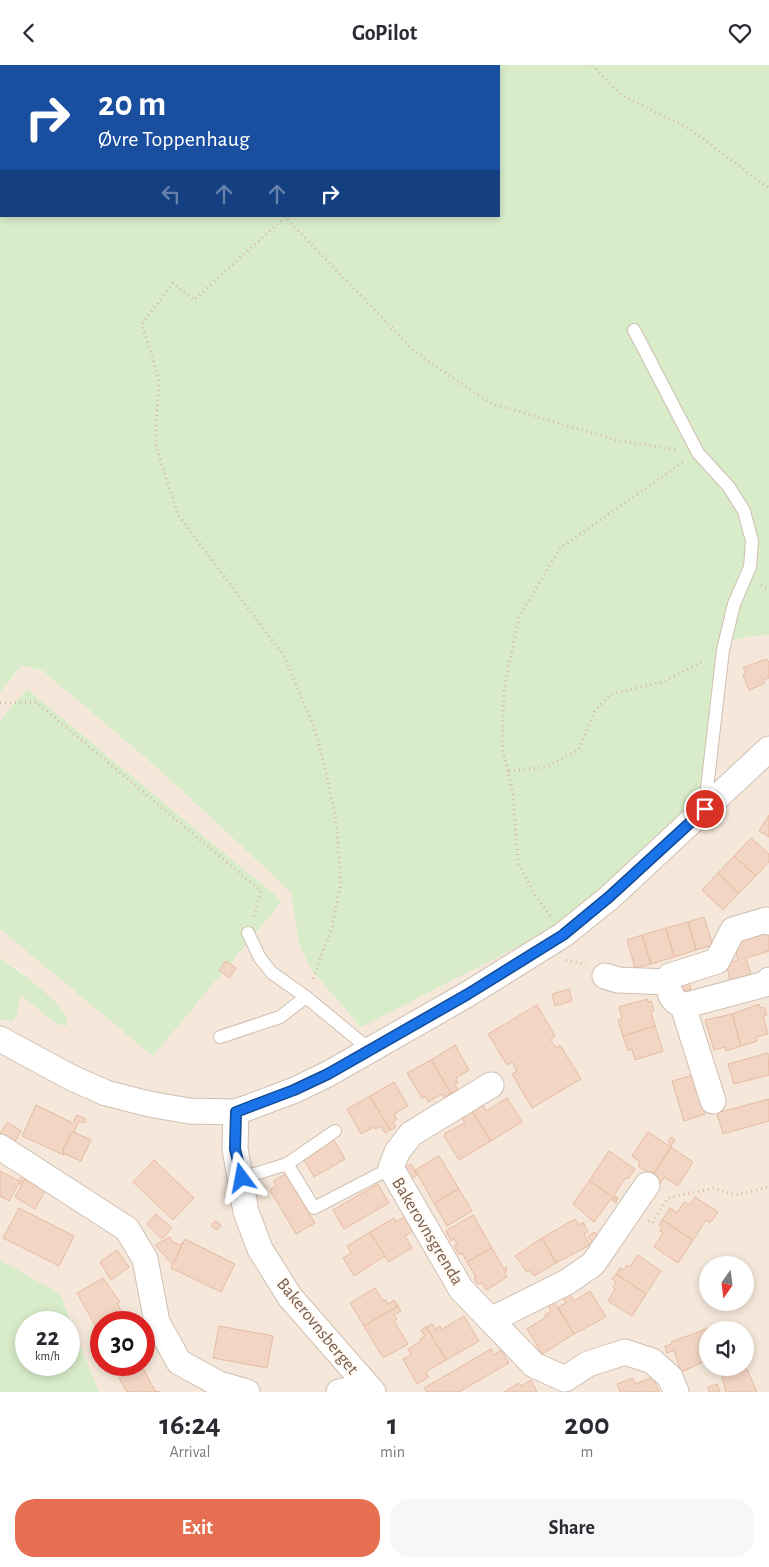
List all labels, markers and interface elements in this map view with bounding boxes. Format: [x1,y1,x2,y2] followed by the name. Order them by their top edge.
[15,19,43,47] icon: back
[726,19,754,47] icon: heart
[352,22,417,44] text: GoPilot
[15,85,80,150] icon: right
[98,87,166,122] text: 20 m
[98,128,250,150] text: Øvre Toppenhaug
[157,180,185,208] icon: left
[210,180,238,208] icon: ahead
[263,180,291,208] icon: ahead
[316,180,344,208] icon: right
[684,788,726,830] pin
[691,795,719,823] icon: arrive
[215,1151,267,1203] position arrow
[388,1175,466,1288] street label: Bakerovnsgrenda
[699,1256,754,1311] north arrow
[699,1256,754,1376] map controls
[273,1275,362,1378] street label: Bakerovnsberget
[90,1311,155,1376] speed limit sign: 30
[699,1321,754,1376] button: sound
[36,1325,59,1350] text: 22
[35,1350,60,1362] text: km/h
[159,1410,221,1440] text: 16:24
[387,1410,398,1440] text: 1
[564,1410,610,1440] text: 200
[169,1444,211,1460] text: Arrival
[380,1444,405,1460] text: min
[581,1444,593,1460] text: m
[15,1499,380,1557] button: Exit
[390,1499,754,1557] button: Share

